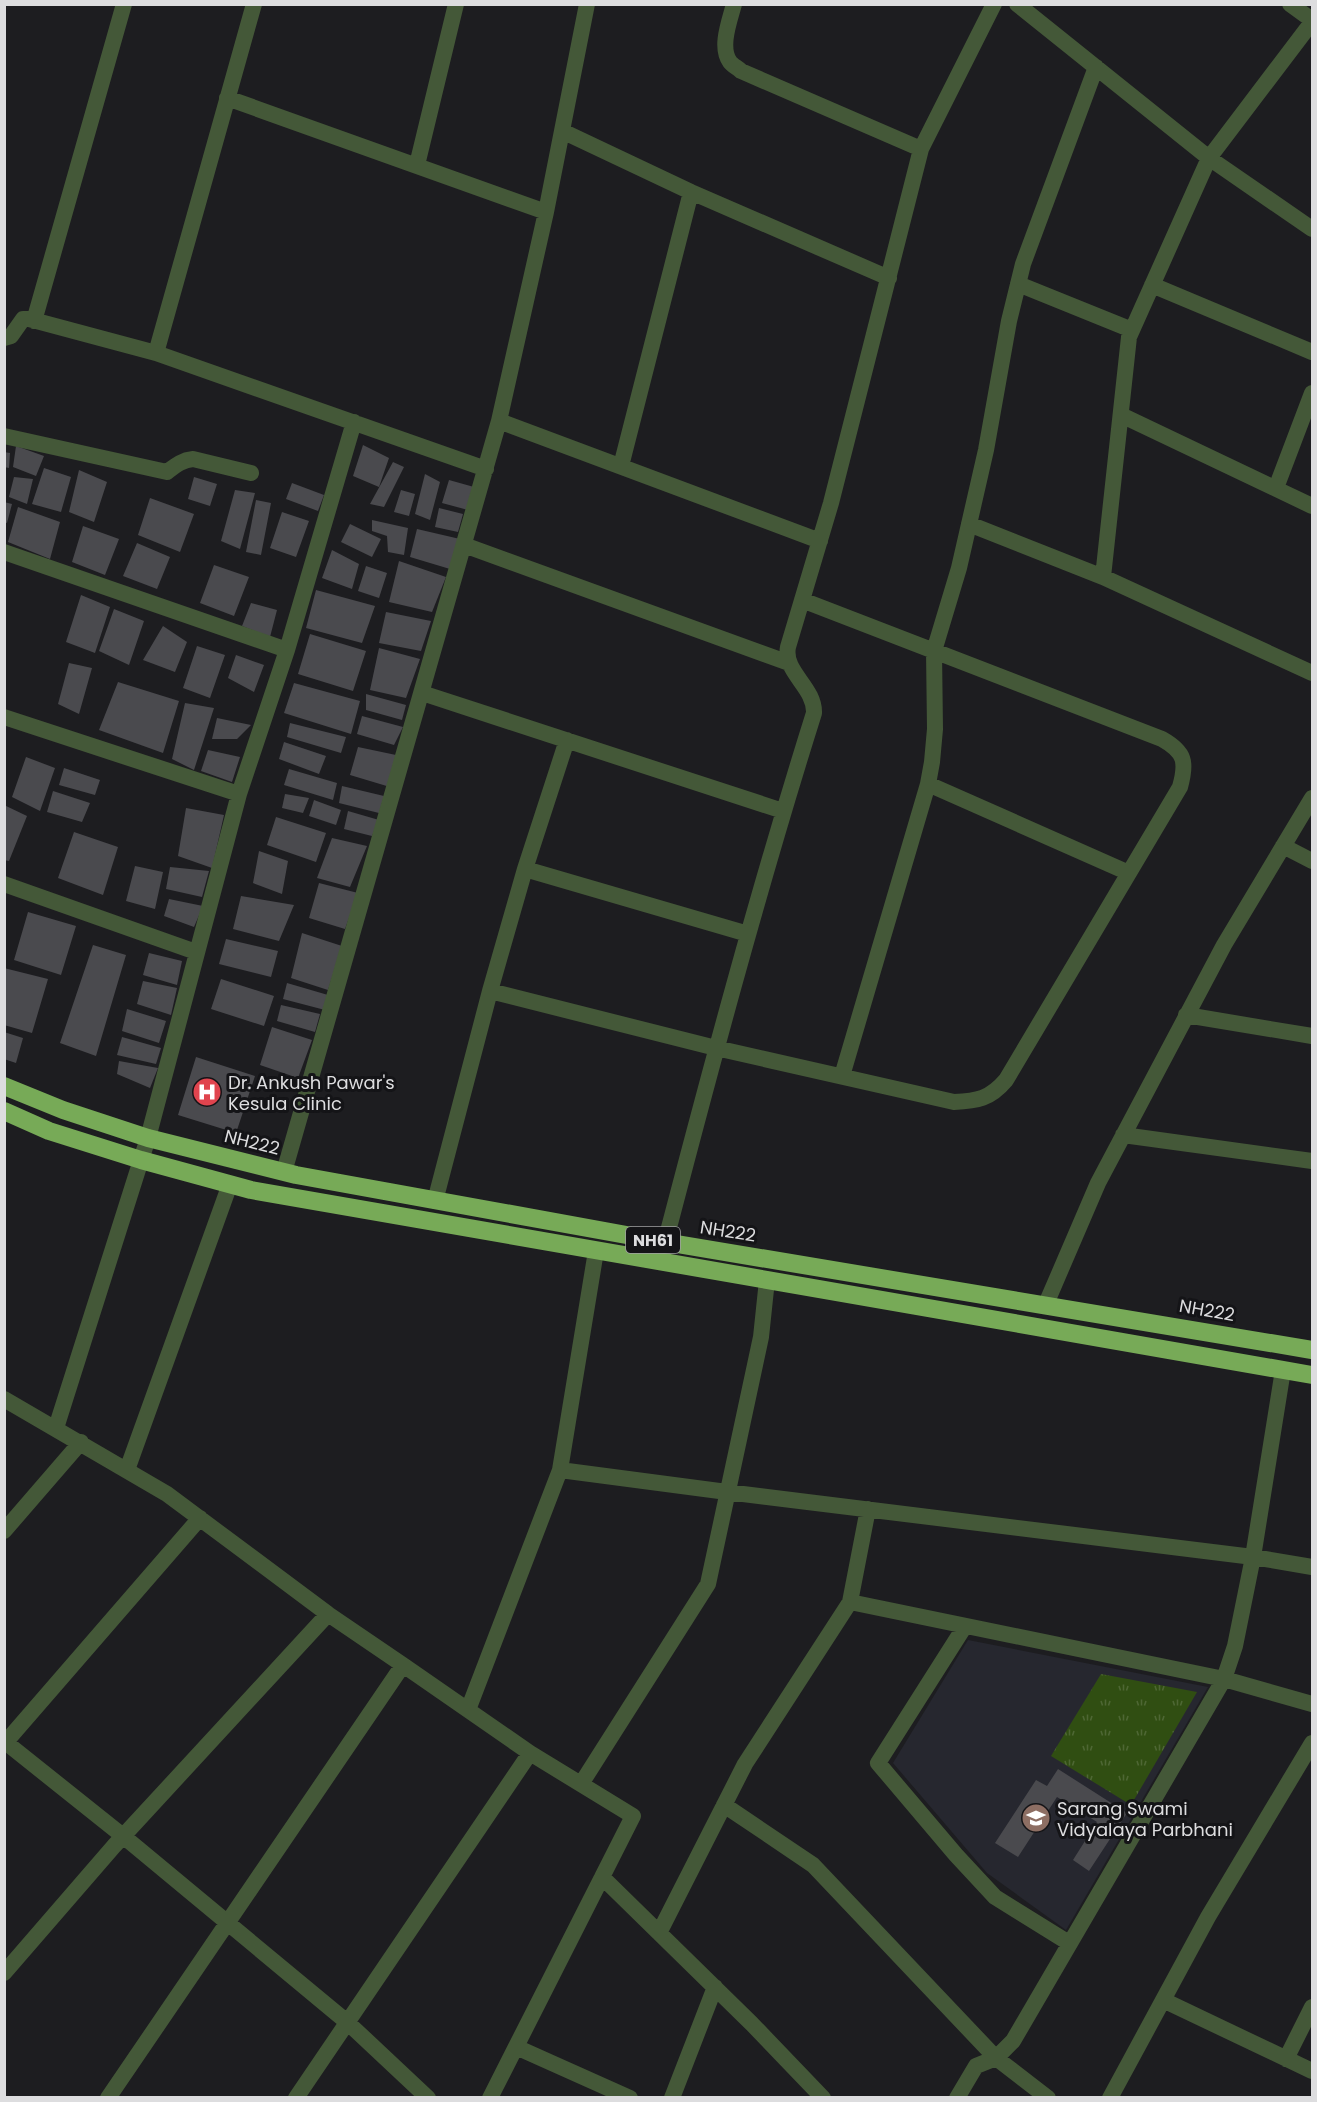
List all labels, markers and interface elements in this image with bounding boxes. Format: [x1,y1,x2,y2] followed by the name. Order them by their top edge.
[228,1070,395,1116] place label: Dr. Ankush Pawar's Kesula Clinic
[191,1076,223,1108] hospital icon: Dr. Ankush Pawar's Kesula Clinic
[222,1123,282,1161] street label: NH222
[698,1214,758,1248] street label: NH222
[626,1227,680,1253] road number: NH61
[1177,1293,1237,1327] street label: NH222
[1057,1796,1233,1842] place label: Sarang Swami Vidyalaya Parbhani
[1020,1802,1052,1834] school or university icon: Sarang Swami Vidyalaya Parbhani

